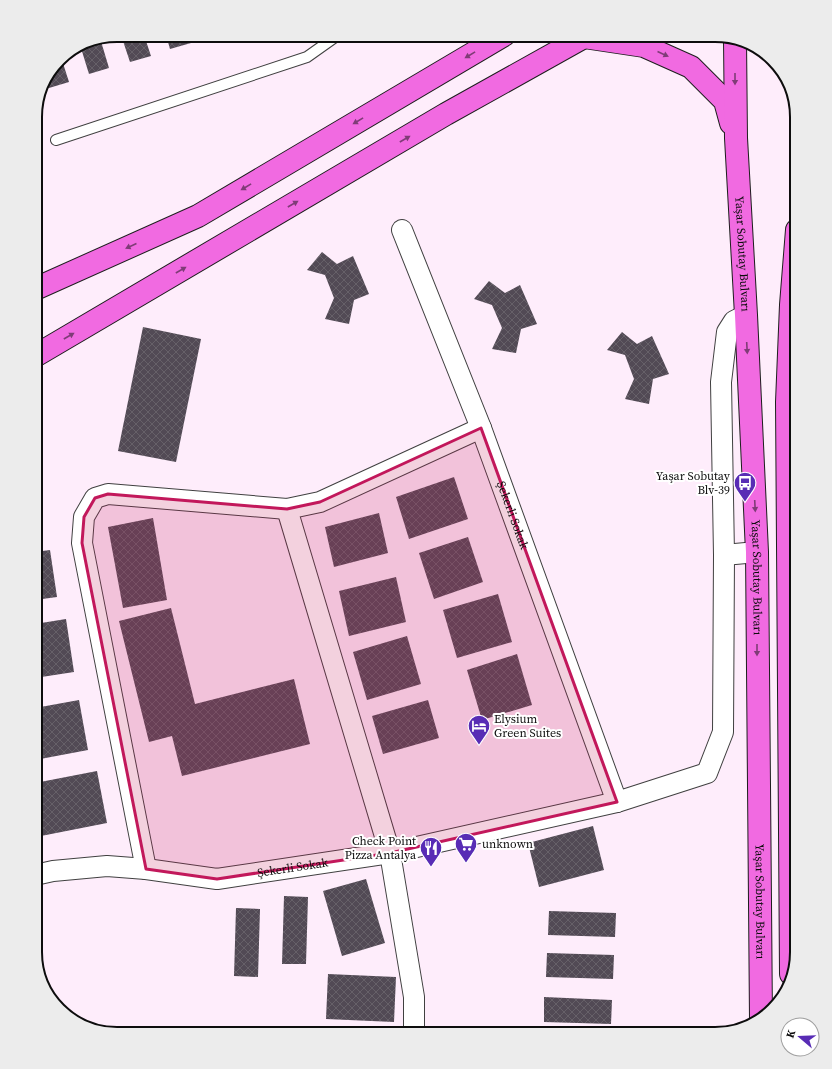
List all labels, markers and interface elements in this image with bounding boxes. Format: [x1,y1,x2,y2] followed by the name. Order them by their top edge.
[465,51,475,59] one-way arrow
[657,51,669,58] one-way arrow
[732,73,738,86] one-way arrow
[352,118,364,125] one-way arrow
[399,135,411,142] one-way arrow
[240,184,252,191] one-way arrow
[731,196,754,312] street label: Yaşar Sobutay Bulvarı
[287,201,299,208] one-way arrow
[125,243,136,249] one-way arrow
[175,267,187,274] one-way arrow
[63,332,75,339] one-way arrow
[744,342,751,354] one-way arrow
[656,468,731,498] place label: Yaşar Sobutay Blv-39
[732,470,758,503] bus stop icon: Yaşar Sobutay Blv-39
[493,479,533,552] street label: Şekerli Sokak
[751,500,758,512] one-way arrow
[748,519,766,636] street label: Yaşar Sobutay Bulvarı
[754,644,760,657] one-way arrow
[494,711,561,741] place label: Elysium Green Suites
[466,713,492,746] hotel icon: Elysium Green Suites
[453,831,479,864] supermarket icon: unknown
[345,833,417,863] place label: Check Point Pizza Antalya
[418,835,444,868] restaurant icon: Check Point Pizza Antalya
[482,836,533,852] place label: unknown
[751,844,768,960] street label: Yaşar Sobutay Bulvarı
[256,854,330,881] street label: Şekerli Sokak
[780,1017,820,1057] north arrow
[783,1028,799,1040] text: K

